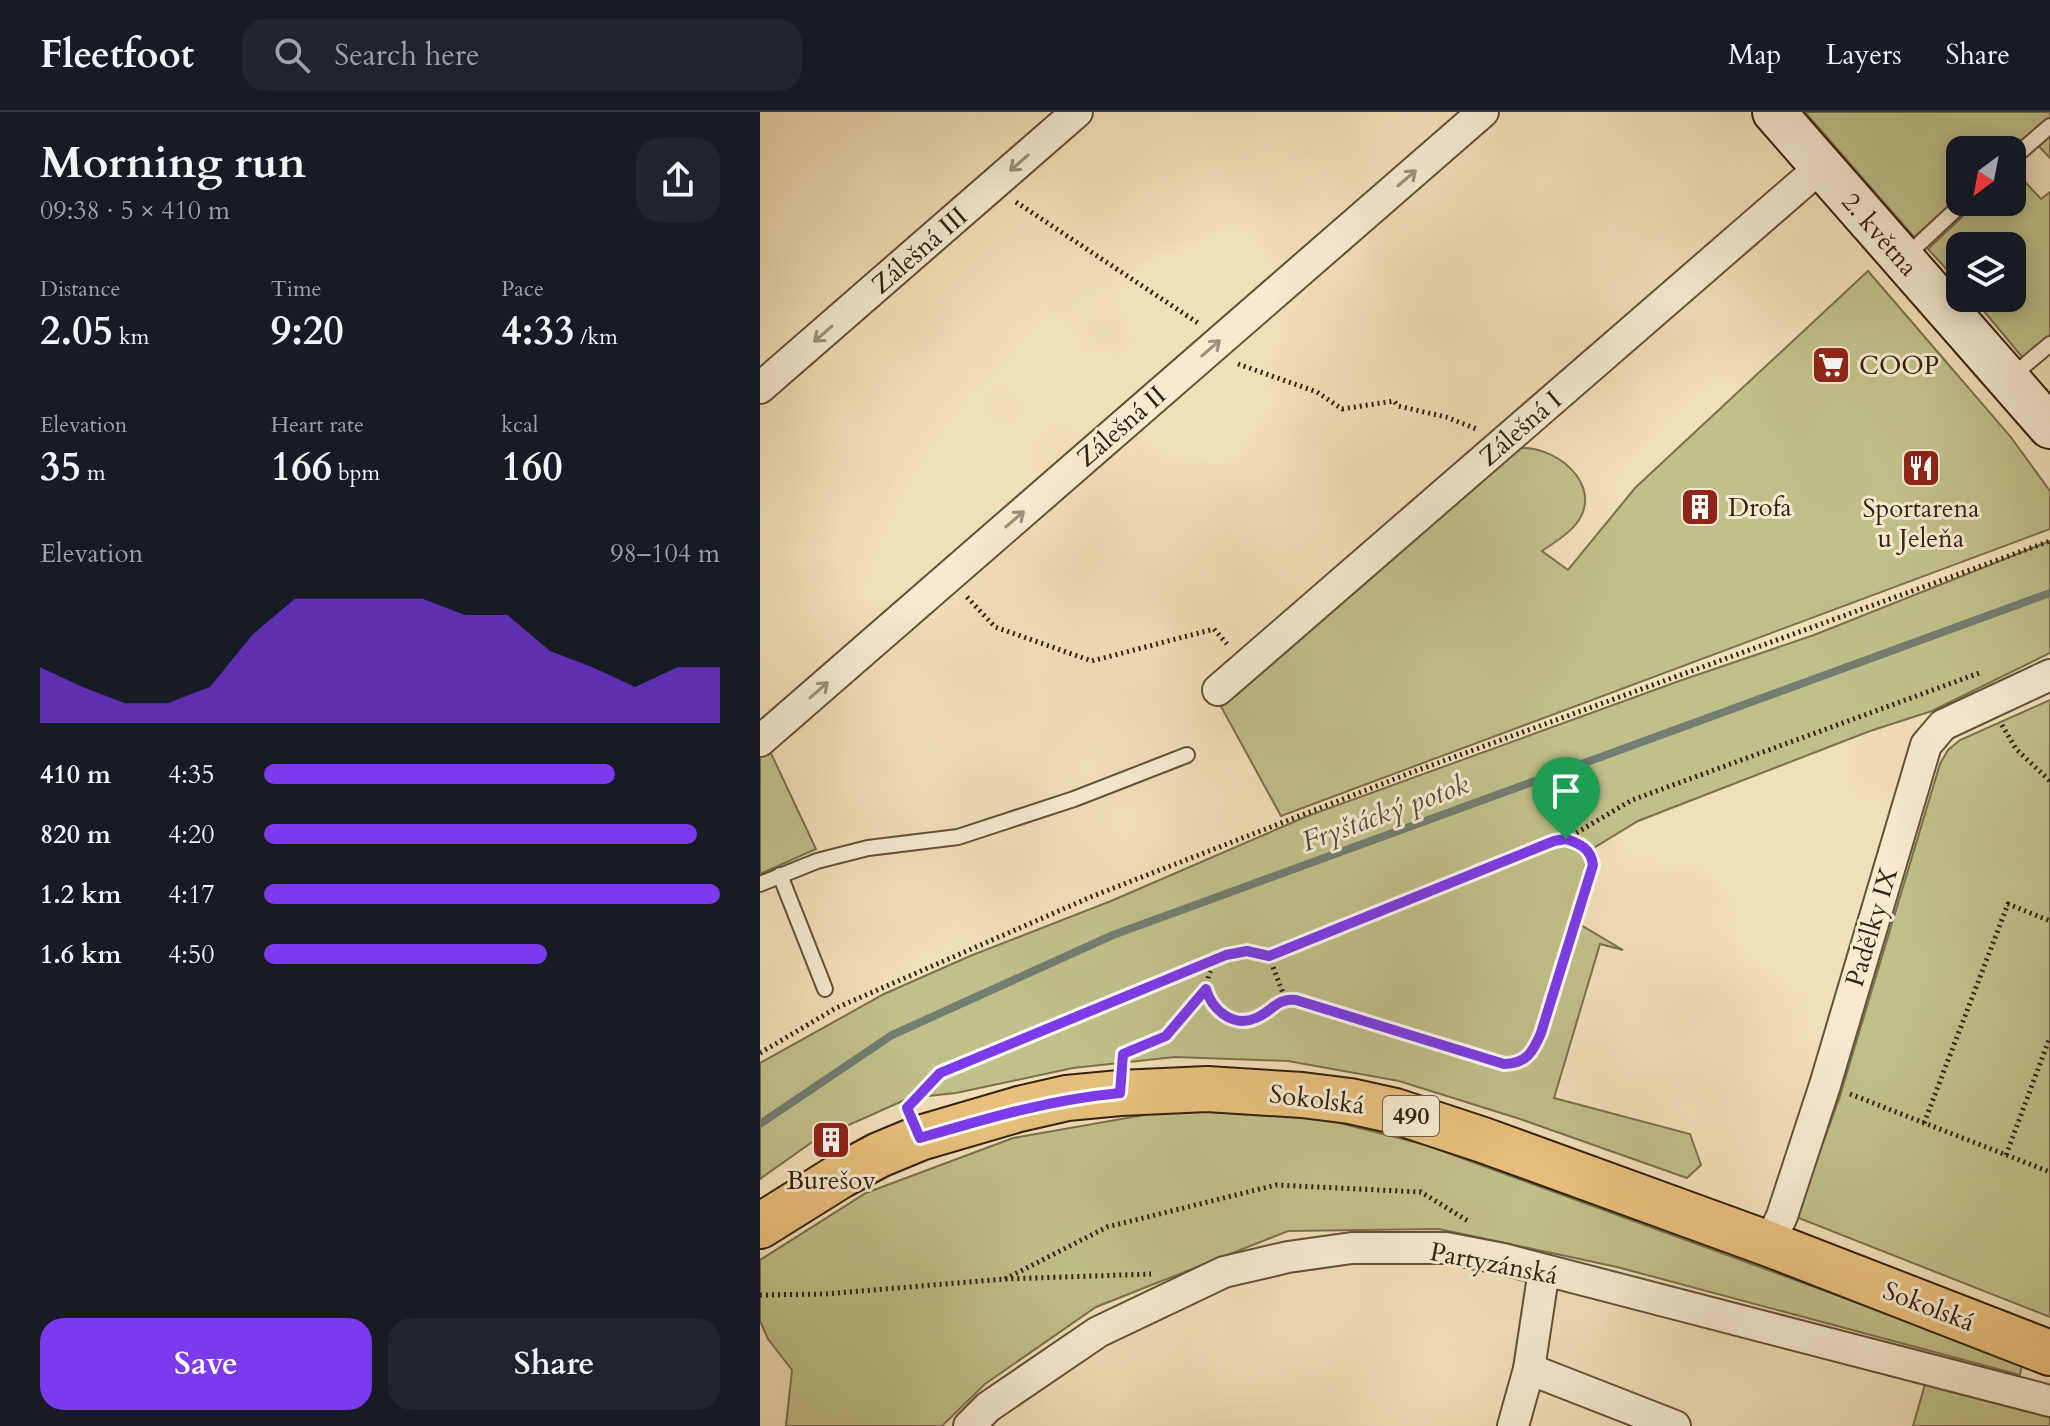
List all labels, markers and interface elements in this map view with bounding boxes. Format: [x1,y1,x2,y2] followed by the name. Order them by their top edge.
[242,19,802,91] search box
[40,29,194,81] text: Fleetfoot
[270,33,314,77] icon: search
[334,35,480,76] text: Search here
[1728,36,1781,74] text: Map
[1825,36,1902,74] text: Layers
[1946,36,2010,74] text: Share
[40,133,306,193] text: Morning run
[1946,136,2026,216] north arrow
[1946,136,2026,312] map controls
[636,138,720,222] button: share
[1009,154,1029,172] one-way arrow
[1397,169,1417,187] one-way arrow
[1834,185,1926,284] street label: 2. května
[40,193,230,228] text: 09:38 · 5 × 410 m
[864,199,975,302] street label: Zálešná III
[1946,232,2026,312] button: layers
[40,274,120,304] text: Distance
[271,274,322,304] text: Time
[501,274,544,304] text: Pace
[40,304,113,359] text: 2.05
[271,304,344,359] text: 9:20
[501,304,574,359] text: 4:33
[113,322,149,352] text: km
[574,322,618,352] text: /km
[813,325,833,343] one-way arrow
[1200,339,1221,357] one-way arrow
[1810,344,1852,386] supermarket icon: COOP
[1859,348,1939,383] place label: COOP
[1069,378,1173,475] street label: Zálešná II
[1472,383,1569,474] street label: Zálešná I
[40,410,127,440] text: Elevation
[271,410,364,440] text: Heart rate
[501,410,538,440] text: kcal
[40,440,81,495] text: 35
[271,440,332,495] text: 166
[501,440,563,495] text: 160
[1900,447,1942,489] restaurant icon: Sportarena u Jeleňa
[81,458,106,488] text: m
[332,458,380,488] text: bpm
[1679,486,1721,528] building icon: Drofa
[1728,490,1792,525] place label: Drofa
[1862,491,1980,556] place label: Sportarena u Jeleňa
[1004,510,1024,528] one-way arrow
[40,536,143,571] text: Elevation
[610,536,720,571] text: 98–104 m
[808,681,828,699] one-way arrow
[40,757,111,792] text: 410 m
[168,757,215,792] text: 4:35
[1532,757,1600,839] pin
[1297,765,1474,861] water label: Fryštácký potok
[1544,769,1588,813] icon: arrive
[40,817,111,852] text: 820 m
[168,817,215,852] text: 4:20
[1837,863,1906,991] street label: Padělky IX
[40,877,121,912] text: 1.2 km
[168,877,215,912] text: 4:17
[40,937,121,972] text: 1.6 km
[168,937,215,972] text: 4:50
[1267,1076,1366,1123] street label: Sokolská
[1383,1096,1439,1136] road number: 490
[810,1119,852,1161] building icon: Burešov
[786,1163,876,1198] place label: Burešov
[1427,1234,1561,1293] street label: Partyzánská
[1878,1273,1980,1340] street label: Sokolská
[40,1318,372,1410] button: Save
[388,1318,720,1410] button: Share

